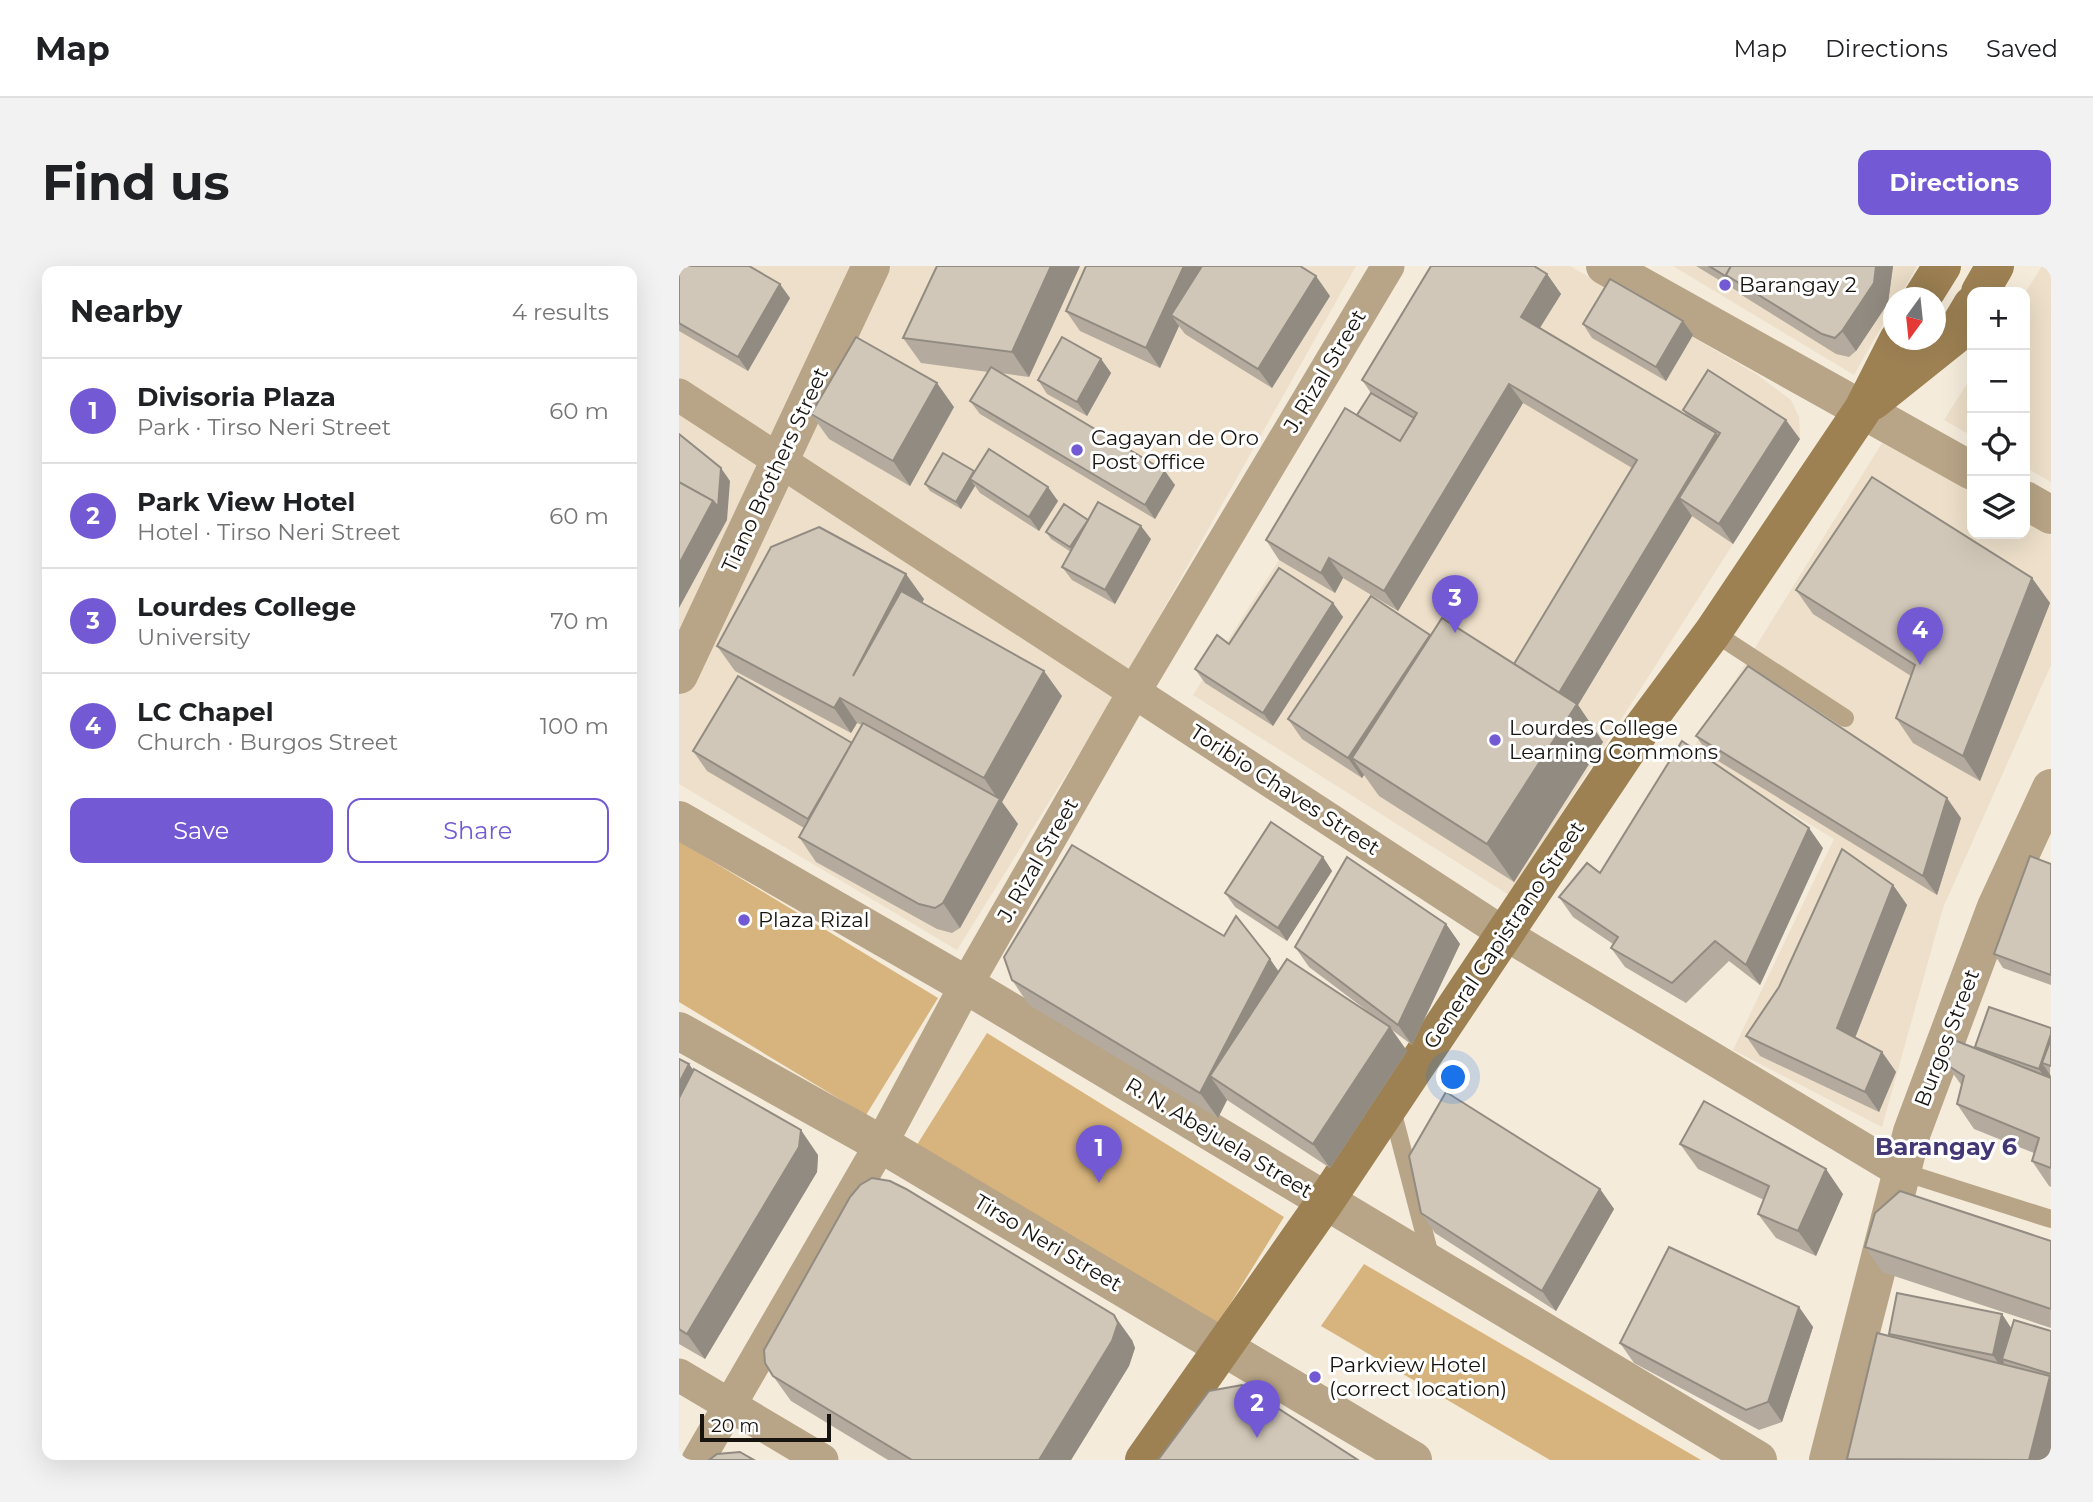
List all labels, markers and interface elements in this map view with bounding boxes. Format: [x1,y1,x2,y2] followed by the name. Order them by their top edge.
[35,28,110,68] text: Map
[1734,34,1787,63] text: Map
[1825,34,1948,63] text: Directions
[1986,34,2058,63] text: Saved
[1858,150,2051,215] button: Directions
[42,153,230,212] text: Find us
[1739,272,1857,297] place label: Barangay 2
[1717,277,1733,293] marker: Barangay 2
[1883,287,1946,350] north arrow
[1967,287,2030,539] map controls
[1967,287,2030,350] button: +
[70,293,182,330] text: Nearby
[512,298,609,326] text: 4 results
[1278,305,1371,438] street label: J. Rizal Street
[1967,350,2030,413] button: −
[716,363,833,576] street label: Tiano Brothers Street
[137,381,336,413] text: Divisoria Plaza
[88,397,98,425] text: 1
[549,397,609,425] text: 60 m
[137,413,391,441] text: Park · Tirso Neri Street
[1967,413,2030,476] button: locate
[1091,425,1259,474] place label: Cagayan de Oro Post Office
[1069,442,1085,458] marker: Cagayan de Oro Post Office
[1967,476,2030,539] button: layers
[137,486,355,518] text: Park View Hotel
[86,502,100,530] text: 2
[549,502,609,530] text: 60 m
[137,518,401,546] text: Hotel · Tirso Neri Street
[1432,575,1478,633] pin: 3
[137,591,356,623] text: Lourdes College
[86,607,100,635] text: 3
[550,607,609,635] text: 70 m
[1897,607,1943,665] pin: 4
[137,623,250,651] text: University
[137,696,274,728] text: LC Chapel
[85,712,101,740] text: 4
[540,712,609,740] text: 100 m
[1509,715,1718,764] place label: Lourdes College Learning Commons
[1186,719,1385,860] street label: Toribio Chaves Street
[137,728,398,756] text: Church · Burgos Street
[1487,732,1503,748] marker: Lourdes College Learning Commons
[992,793,1083,927] street label: J. Rizal Street
[70,798,333,863] button: Save
[347,798,609,863] button: Share
[1418,816,1589,1053] street label: General Capistrano Street
[758,907,869,932] place label: Plaza Rizal
[736,912,752,928] marker: Plaza Rizal
[1909,966,1984,1110] street label: Burgos Street
[1436,1060,1470,1094] your location
[1121,1072,1317,1203] street label: R. N. Abejuela Street
[1076,1125,1122,1183] pin: 1
[1875,1132,2017,1161] district label: Barangay 6
[970,1189,1127,1296] street label: Tirso Neri Street
[1329,1352,1507,1401] place label: Parkview Hotel (correct location)
[1307,1369,1323,1385] marker: Parkview Hotel (correct location)
[1234,1380,1280,1438] pin: 2
[700,1411,831,1443] scale bar
[711,1414,759,1437] text: 20 m

